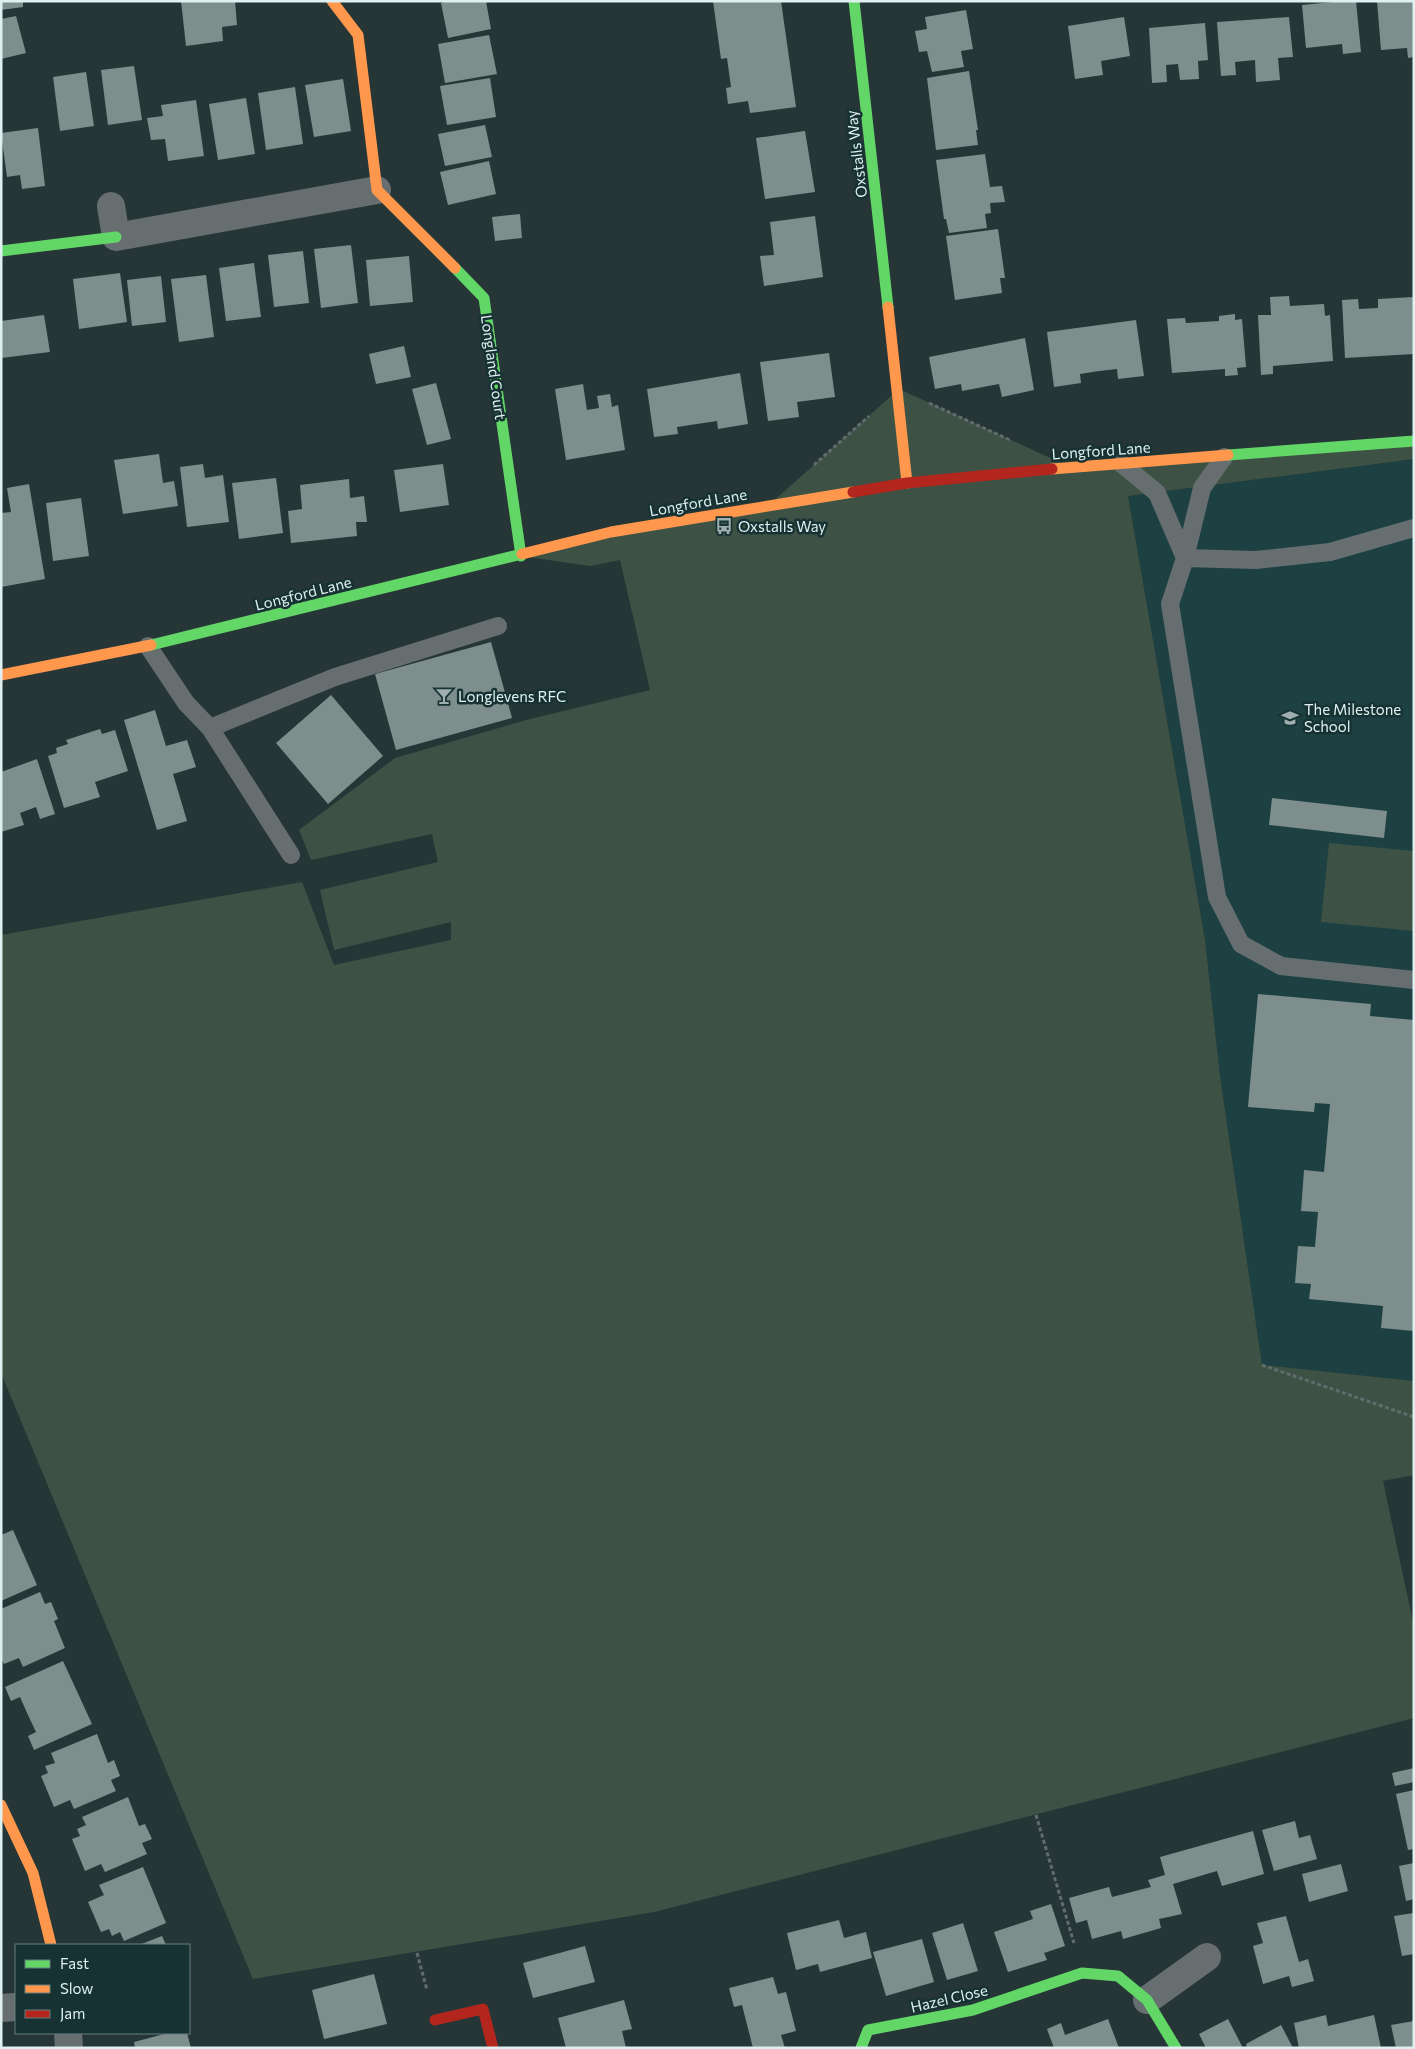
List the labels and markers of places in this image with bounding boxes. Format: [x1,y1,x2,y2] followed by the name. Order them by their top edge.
[714,516,734,536] bus stop icon: Oxstalls Way
[738,517,826,535] place label: Oxstalls Way
[434,686,454,706] bar icon: Longlevens RFC
[458,687,566,705] place label: Longlevens RFC
[1304,700,1401,735] place label: The Milestone School
[1280,708,1300,728] school or university icon: The Milestone School

